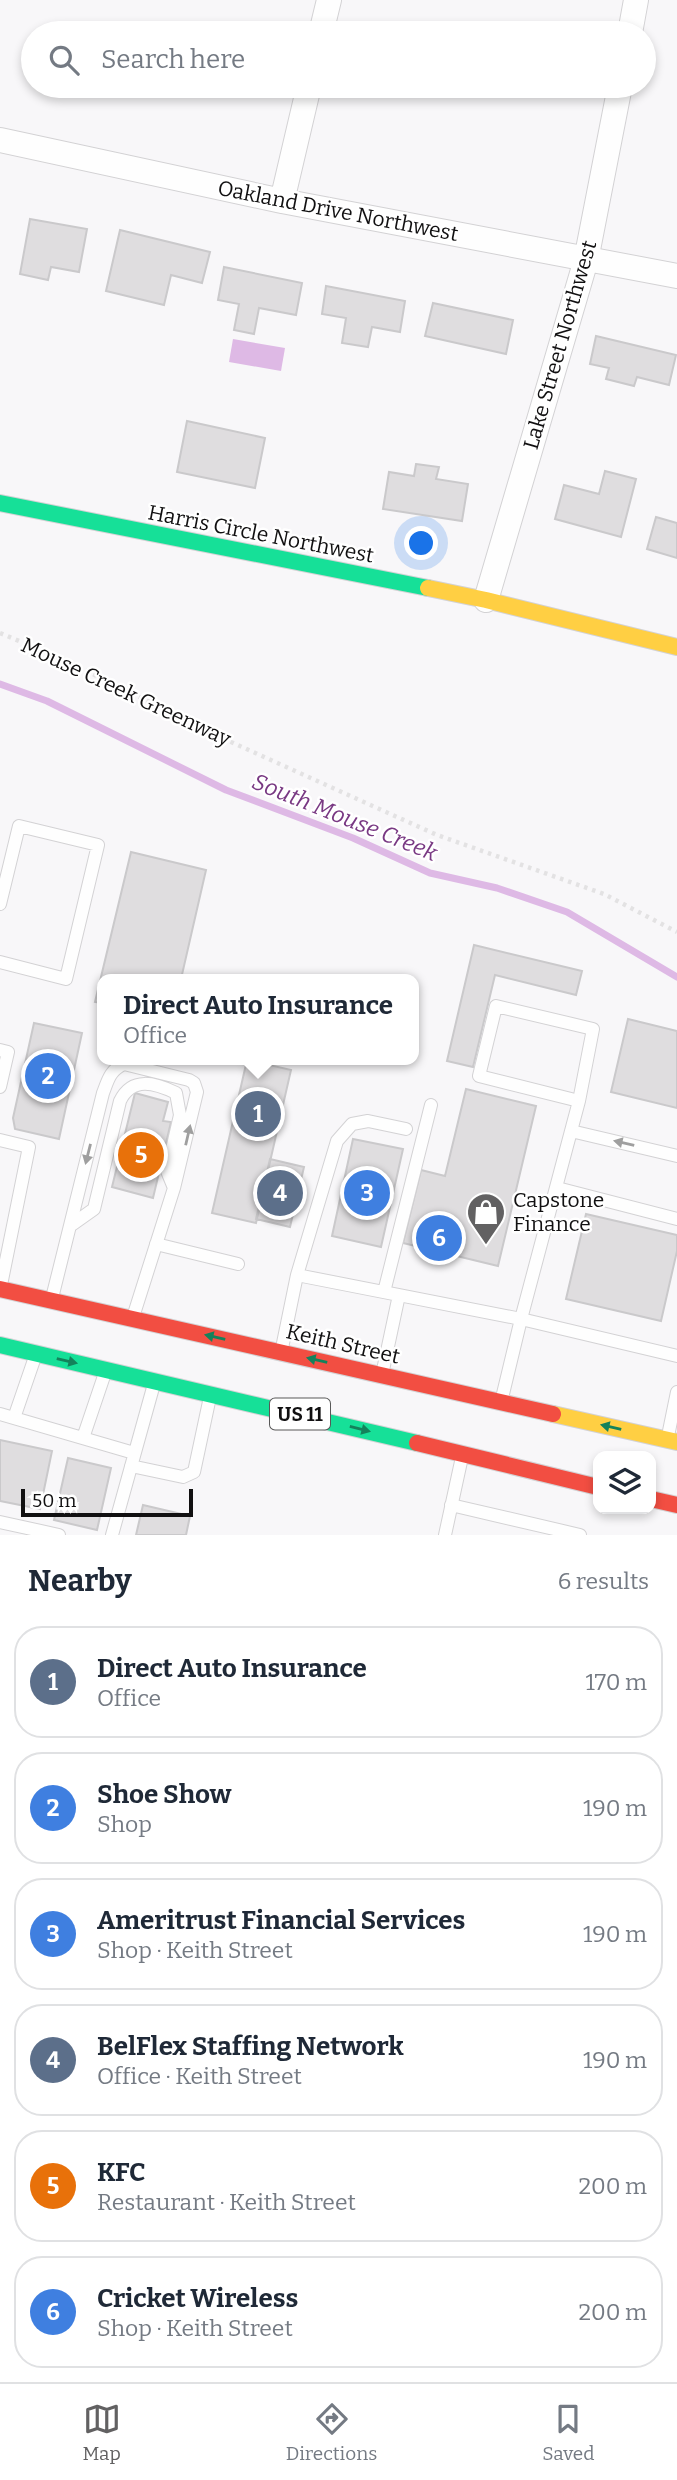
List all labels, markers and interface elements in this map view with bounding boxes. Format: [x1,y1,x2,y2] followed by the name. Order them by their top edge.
[21,21,656,98] search box
[45,41,83,79] icon: search
[101,44,245,75] text: Search here
[216,175,461,247] street label: Oakland Drive Northwest
[518,237,602,453] street label: Lake Street Northwest
[146,499,377,569] street label: Harris Circle Northwest
[404,526,438,560] your location
[17,632,236,752] street label: Mouse Creek Greenway
[248,767,442,867] water label: South Mouse Creek
[97,974,419,1065] popup
[123,990,393,1021] text: Direct Auto Insurance
[123,1021,187,1049] text: Office
[25,1050,71,1102] pin: 2
[235,1088,281,1140] pin: 1
[183,1124,194,1146] one-way arrow
[118,1129,164,1181] pin: 5
[613,1138,635,1149] one-way arrow
[82,1143,93,1165] one-way arrow
[257,1167,303,1219] pin: 4
[344,1167,390,1219] pin: 3
[513,1187,604,1237] place label: Capstone Finance
[465,1191,507,1246] shop icon: Capstone Finance
[416,1212,462,1264] pin: 6
[284,1318,403,1370] street label: Keith Street
[204,1331,226,1342] one-way arrow
[306,1354,328,1365] one-way arrow
[56,1355,78,1366] one-way arrow
[270,1398,330,1430] road number: US 11
[600,1421,622,1432] one-way arrow
[349,1424,371,1435] one-way arrow
[593,1451,656,1514] map controls
[593,1451,656,1514] button: layers
[21,1486,192,1518] scale bar
[32,1489,76,1512] text: 50 m
[28,1563,132,1599] text: Nearby
[558,1567,649,1595] text: 6 results
[97,1653,367,1684] text: Direct Auto Insurance
[48,1668,58,1696] text: 1
[585,1668,647,1696] text: 170 m
[97,1684,161,1712] text: Office
[97,1779,231,1810] text: Shoe Show
[47,1794,59,1822] text: 2
[583,1794,647,1822] text: 190 m
[97,1810,152,1838] text: Shop
[97,1905,465,1936] text: Ameritrust Financial Services
[46,1920,60,1948] text: 3
[583,1920,647,1948] text: 190 m
[97,1936,293,1964] text: Shop · Keith Street
[97,2031,404,2062] text: BelFlex Staffing Network
[46,2046,60,2074] text: 4
[583,2046,647,2074] text: 190 m
[97,2062,302,2090] text: Office · Keith Street
[97,2157,146,2188] text: KFC
[47,2172,59,2200] text: 5
[578,2172,647,2200] text: 200 m
[97,2188,356,2216] text: Restaurant · Keith Street
[97,2283,298,2314] text: Cricket Wireless
[46,2298,60,2326] text: 6
[578,2298,647,2326] text: 200 m
[97,2314,293,2342] text: Shop · Keith Street
[83,2400,121,2465] tab: Map
[286,2400,377,2465] tab: Directions
[542,2400,594,2465] tab: Saved

